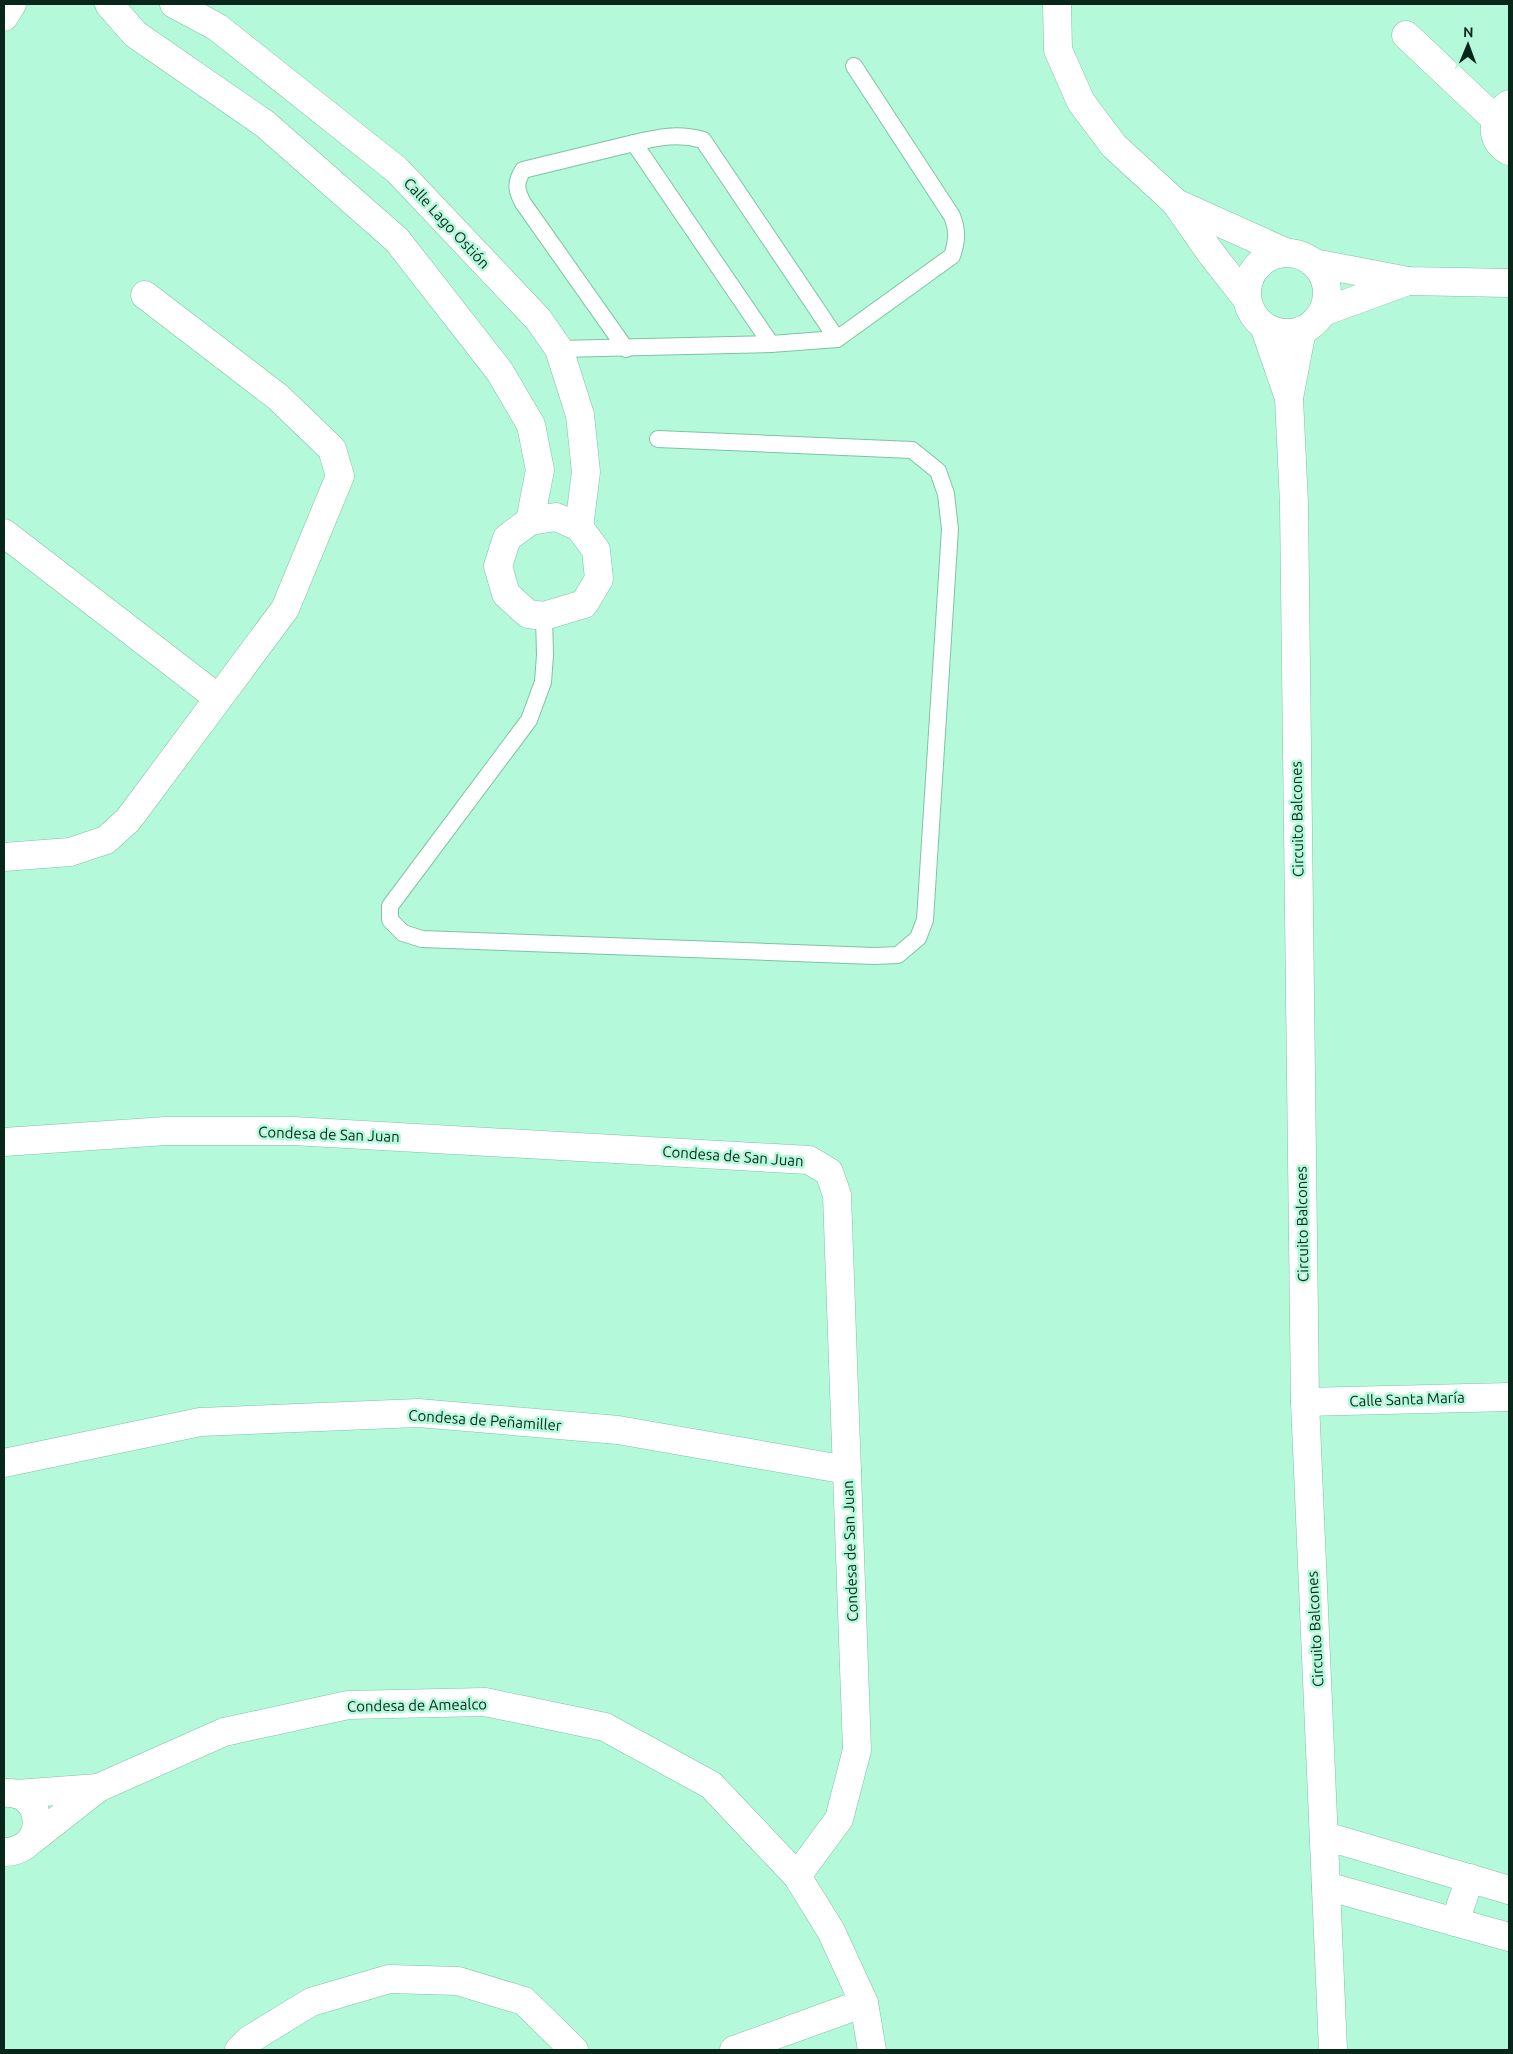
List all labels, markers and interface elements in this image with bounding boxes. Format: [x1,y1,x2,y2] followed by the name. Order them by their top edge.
[1443,20,1493,70] north arrow
[1463,24,1474,40] text: N
[401,174,493,272] street label: Calle Lago Ostión
[1287,761,1307,877] street label: Circuito Balcones
[258,1123,400,1145] street label: Condesa de San Juan
[662,1143,804,1169] street label: Condesa de San Juan
[1292,1166,1312,1282] street label: Circuito Balcones
[1349,1388,1465,1410] street label: Calle Santa María
[408,1406,562,1434] street label: Condesa de Peñamiller
[839,1480,861,1622] street label: Condesa de San Juan
[1303,1571,1327,1687] street label: Circuito Balcones
[347,1695,487,1715] street label: Condesa de Amealco

